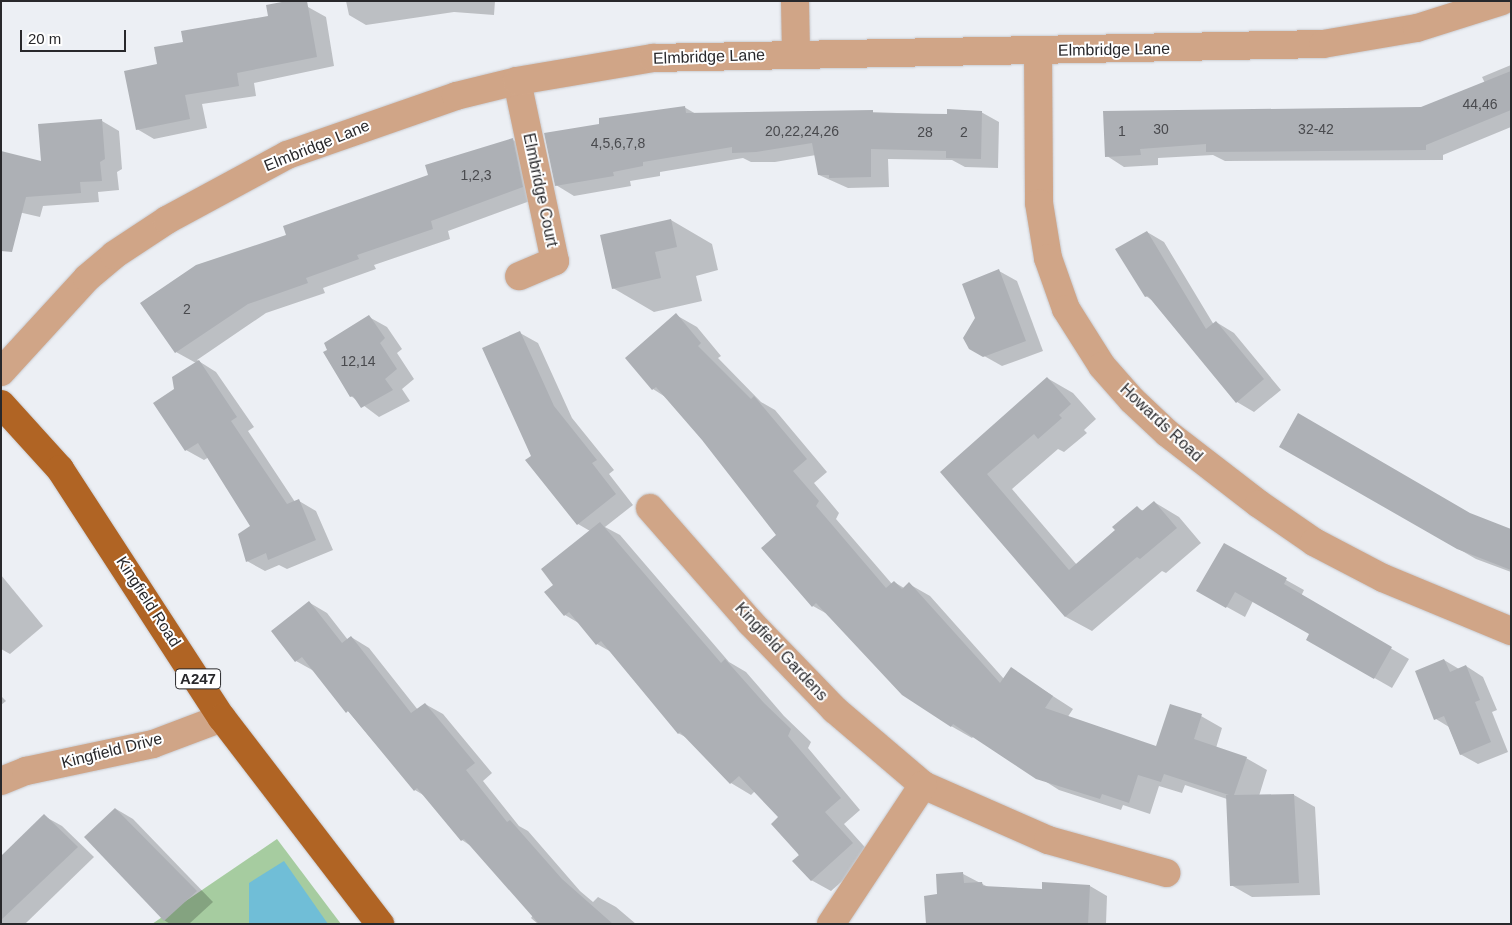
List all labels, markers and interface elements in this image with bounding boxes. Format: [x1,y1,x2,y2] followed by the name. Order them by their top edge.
[22,20,129,52] scale bar
[28,30,61,47] text: 20 m
[1058,39,1170,61] street label: Elmbridge Lane
[653,45,765,69] street label: Elmbridge Lane
[1462,96,1498,112] house number: 44,46
[261,116,373,176] street label: Elmbridge Lane
[1153,121,1169,137] house number: 30
[1298,121,1334,137] house number: 32-42
[765,123,839,139] house number: 20,22,24,26
[1118,123,1126,139] house number: 1
[917,124,933,140] house number: 28
[960,124,968,140] house number: 2
[519,131,561,249] street label: Elmbridge Court
[591,135,645,151] house number: 4,5,6,7,8
[460,167,492,183] house number: 1,2,3
[183,301,191,317] house number: 2
[340,353,376,369] house number: 12,14
[1116,380,1206,466] street label: Howards Road
[112,553,184,651] street label: Kingfield Road
[731,599,831,705] street label: Kingfield Gardens
[174,666,222,692] road number: A247
[60,729,164,773] street label: Kingfield Drive

